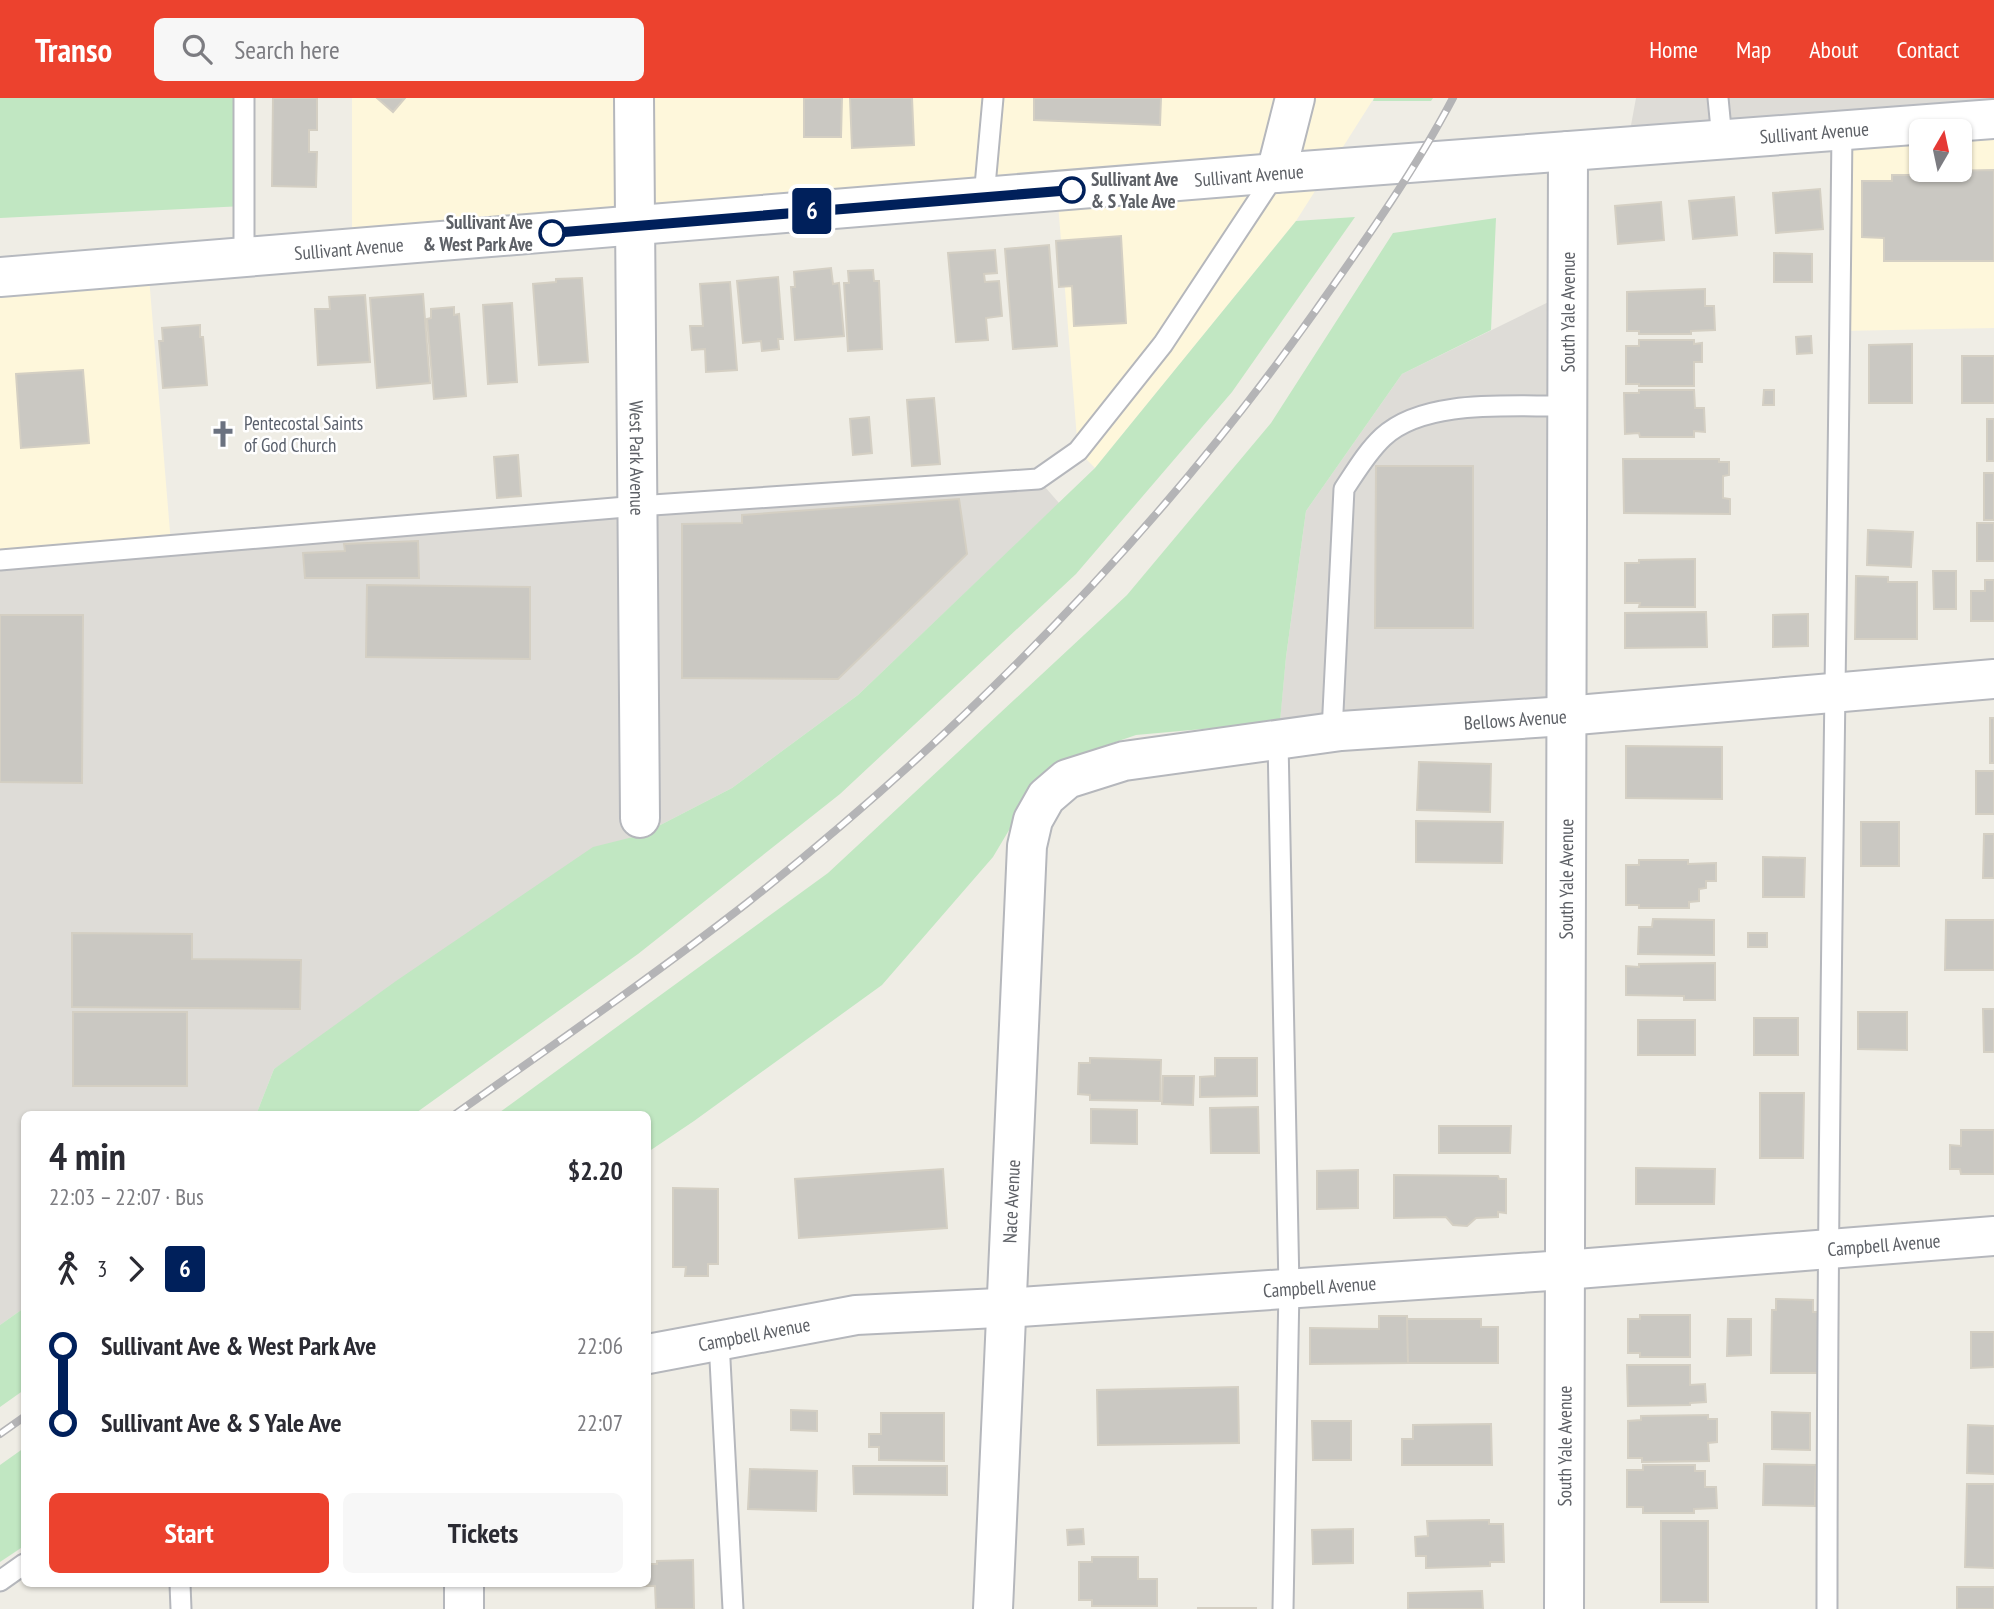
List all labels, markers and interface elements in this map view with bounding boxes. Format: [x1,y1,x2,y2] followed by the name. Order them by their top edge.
[154,18,644,81] search box
[35,28,112,71] text: Transo
[178,30,216,68] icon: search
[234,33,340,66] text: Search here
[1649,34,1698,65] text: Home
[1736,34,1771,65] text: Map
[1809,34,1858,65] text: About
[1896,34,1959,65] text: Contact
[1759,116,1870,149] street label: Sullivant Avenue
[1909,119,1972,182] north arrow
[1909,119,1972,182] map controls
[1193,159,1305,192] street label: Sullivant Avenue
[1091,167,1178,213] place label: Sullivant Ave & S Yale Ave
[1059,177,1085,203] marker: Sullivant Ave & S Yale Ave
[789,188,835,234] line badge: 6
[806,195,818,226] text: 6
[423,210,533,256] place label: Sullivant Ave & West Park Ave
[539,220,565,246] marker: Sullivant Ave & West Park Ave
[293,232,405,265] street label: Sullivant Avenue
[1555,251,1580,372] street label: South Yale Avenue
[625,400,649,516] street label: West Park Avenue
[244,411,363,457] place label: Pentecostal Saints of God Church
[208,419,238,449] church icon: Pentecostal Saints of God Church
[1463,704,1568,735] street label: Bellows Avenue
[1554,818,1578,939] street label: South Yale Avenue
[49,1131,126,1180] text: 4 min
[568,1154,623,1187] text: $2.20
[997,1159,1025,1244] street label: Nace Avenue
[49,1182,204,1211] text: 22:03 – 22:07 · Bus
[1826,1228,1941,1261] street label: Campbell Avenue
[49,1250,87,1288] icon: walk
[117,1250,155,1288] icon: forward
[179,1253,191,1284] text: 6
[97,1254,107,1283] text: 3
[1262,1271,1377,1302] street label: Campbell Avenue
[696,1312,812,1356] street label: Campbell Avenue
[101,1329,376,1362] text: Sullivant Ave & West Park Ave
[577,1331,623,1360] text: 22:06
[1552,1385,1577,1506] street label: South Yale Avenue
[101,1406,342,1439] text: Sullivant Ave & S Yale Ave
[577,1408,623,1437] text: 22:07
[49,1493,329,1573] button: Start
[343,1493,623,1573] button: Tickets

